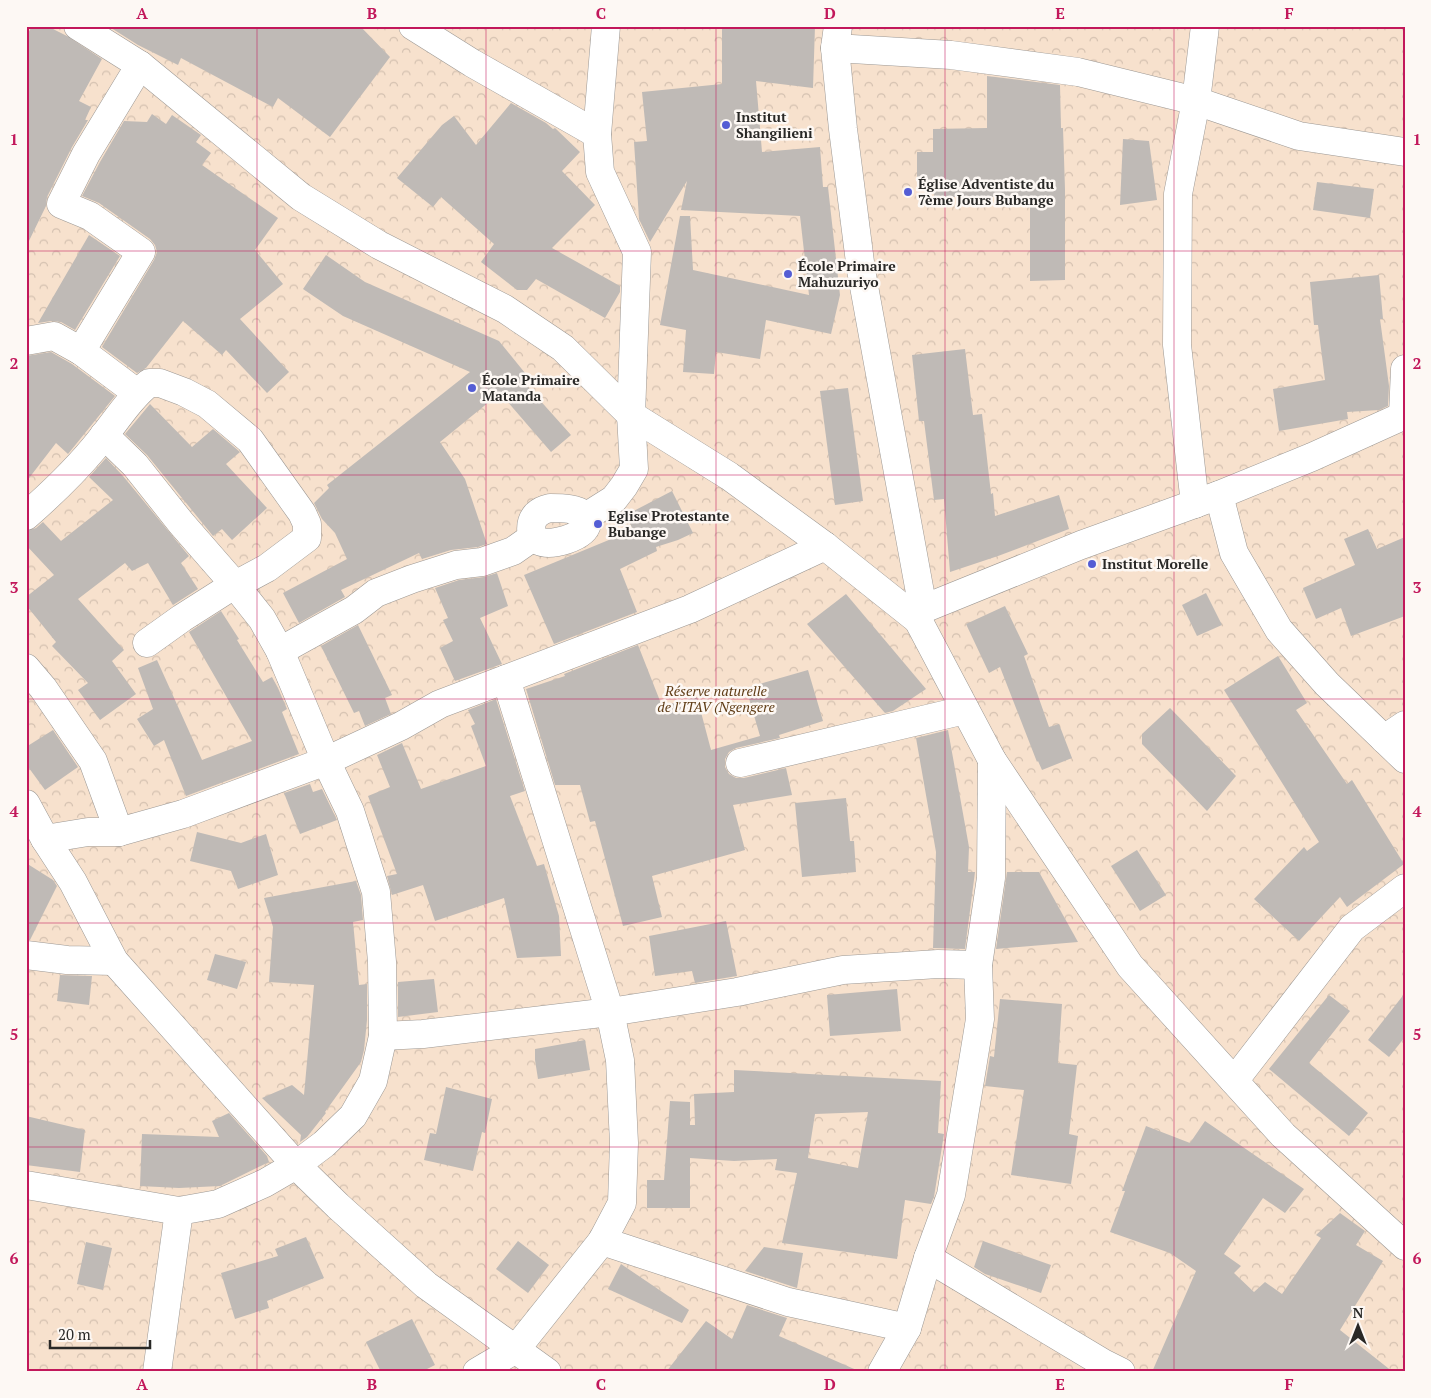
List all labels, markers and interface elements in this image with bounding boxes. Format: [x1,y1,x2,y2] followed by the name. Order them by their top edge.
[136,2,148,24] text: A
[367,2,377,24] text: B
[596,2,606,24] text: C
[824,2,836,24] text: D
[1055,2,1065,24] text: E
[1284,2,1294,24] text: F
[736,107,813,142] place label: Institut Shangilieni
[720,119,732,131] marker: Institut Shangilieni
[9,128,19,150] text: 1
[1412,128,1422,150] text: 1
[918,174,1054,209] place label: Église Adventiste du 7ème Jours Bubange
[902,186,914,198] marker: Église Adventiste du 7ème Jours Bubange
[798,256,896,291] place label: École Primaire Mahuzuriyo
[782,268,794,280] marker: École Primaire Mahuzuriyo
[9,352,19,374] text: 2
[1412,352,1422,374] text: 2
[482,370,580,405] place label: École Primaire Matanda
[466,382,478,394] marker: École Primaire Matanda
[608,506,730,541] place label: Eglise Protestante Bubange
[592,518,604,530] marker: Eglise Protestante Bubange
[1102,554,1209,573] place label: Institut Morelle
[1086,558,1098,570] marker: Institut Morelle
[9,576,19,598] text: 3
[1412,576,1422,598] text: 3
[657,681,775,716] park label: Réserve naturelle de l'ITAV (Ngengere
[9,800,19,822] text: 4
[1412,800,1422,822] text: 4
[9,1023,19,1045] text: 5
[1412,1023,1422,1045] text: 5
[9,1247,19,1269] text: 6
[1412,1247,1422,1269] text: 6
[1334,1300,1384,1350] north arrow
[1353,1303,1364,1322] text: N
[50,1318,150,1350] scale bar
[58,1324,91,1344] text: 20 m
[136,1373,148,1395] text: A
[367,1373,377,1395] text: B
[596,1373,606,1395] text: C
[824,1373,836,1395] text: D
[1055,1373,1065,1395] text: E
[1284,1373,1294,1395] text: F

